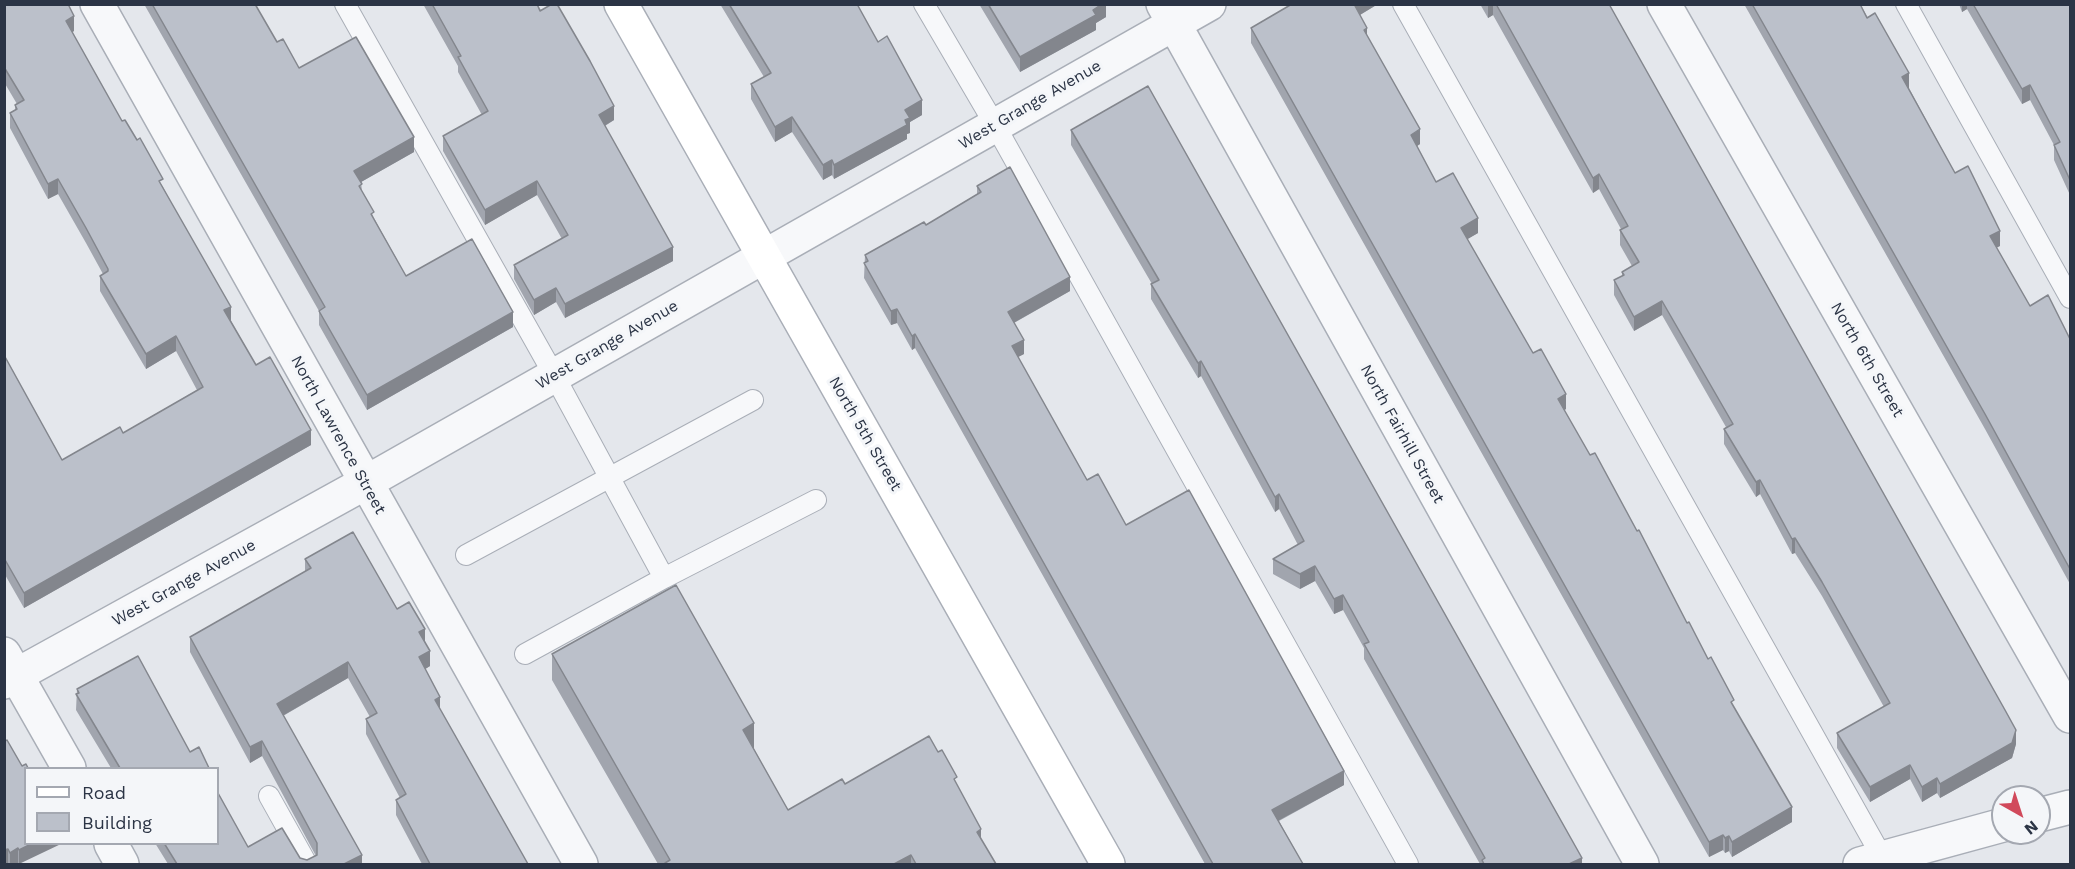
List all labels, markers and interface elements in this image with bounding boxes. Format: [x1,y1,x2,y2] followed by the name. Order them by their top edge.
[955,56,1105,154] street label: West Grange Avenue
[532,296,682,394] street label: West Grange Avenue
[1826,299,1908,421] street label: North 6th Street
[286,352,390,518] street label: North Lawrence Street
[1356,361,1448,507] street label: North Fairhill Street
[824,373,906,495] street label: North 5th Street
[109,536,259,630] street label: West Grange Avenue
[24,767,219,845] legend
[82,782,126,803] text: Road
[1991,785,2051,845] north arrow
[82,812,152,833] text: Building
[2021,817,2042,839] text: N

